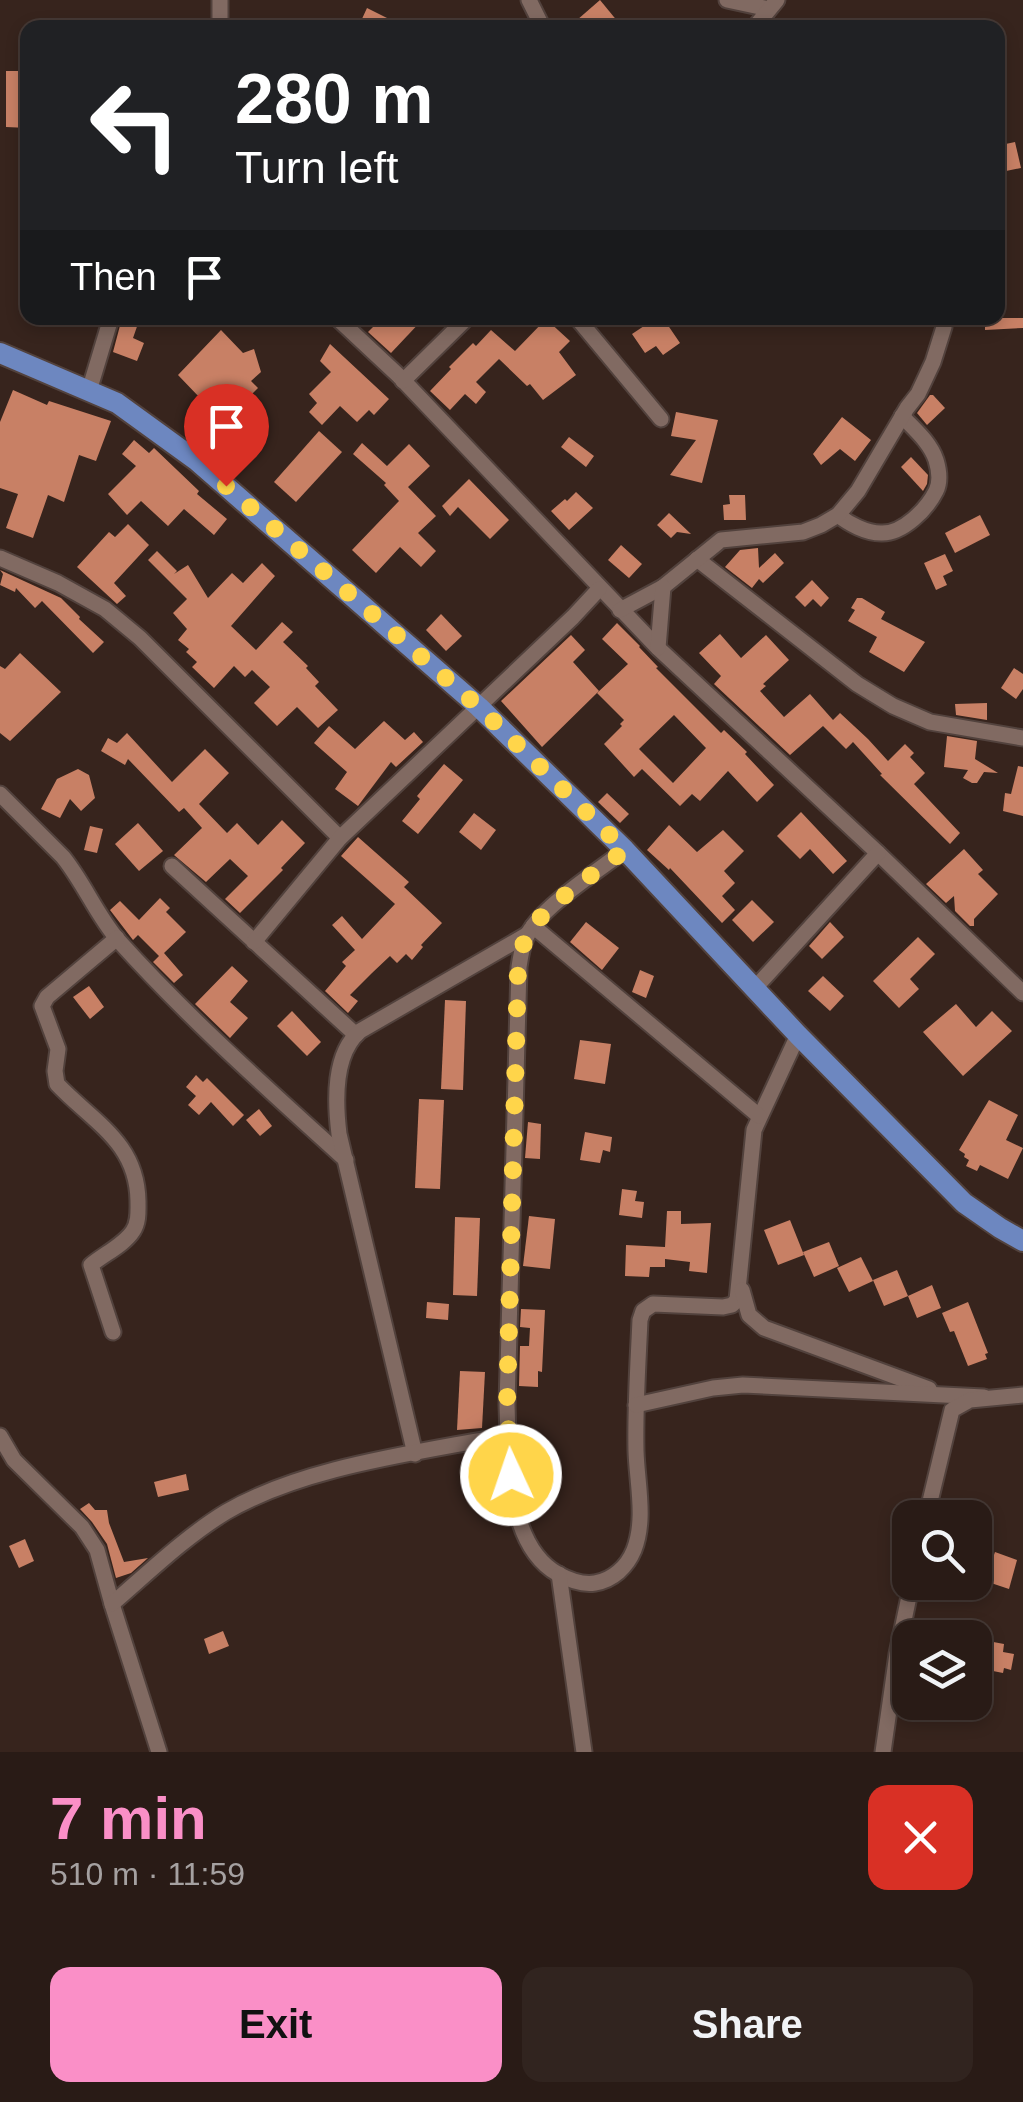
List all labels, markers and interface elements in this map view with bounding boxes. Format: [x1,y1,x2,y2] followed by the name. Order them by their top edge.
[70,60,200,190] icon: left
[235,60,433,138] text: 280 m
[235,142,398,193] text: Turn left
[177,250,232,305] icon: arrive
[70,256,157,298] text: Then
[184,384,269,487] pin
[199,399,254,454] icon: arrive
[459,1423,563,1527] position arrow
[892,1500,992,1720] map controls
[892,1500,992,1600] button: search
[892,1620,992,1720] button: layers
[50,1785,207,1852] text: 7 min
[868,1785,973,1890] button: close
[50,1856,245,1892] text: 510 m · 11:59
[50,1967,502,2082] button: Exit
[522,1967,973,2082] button: Share

